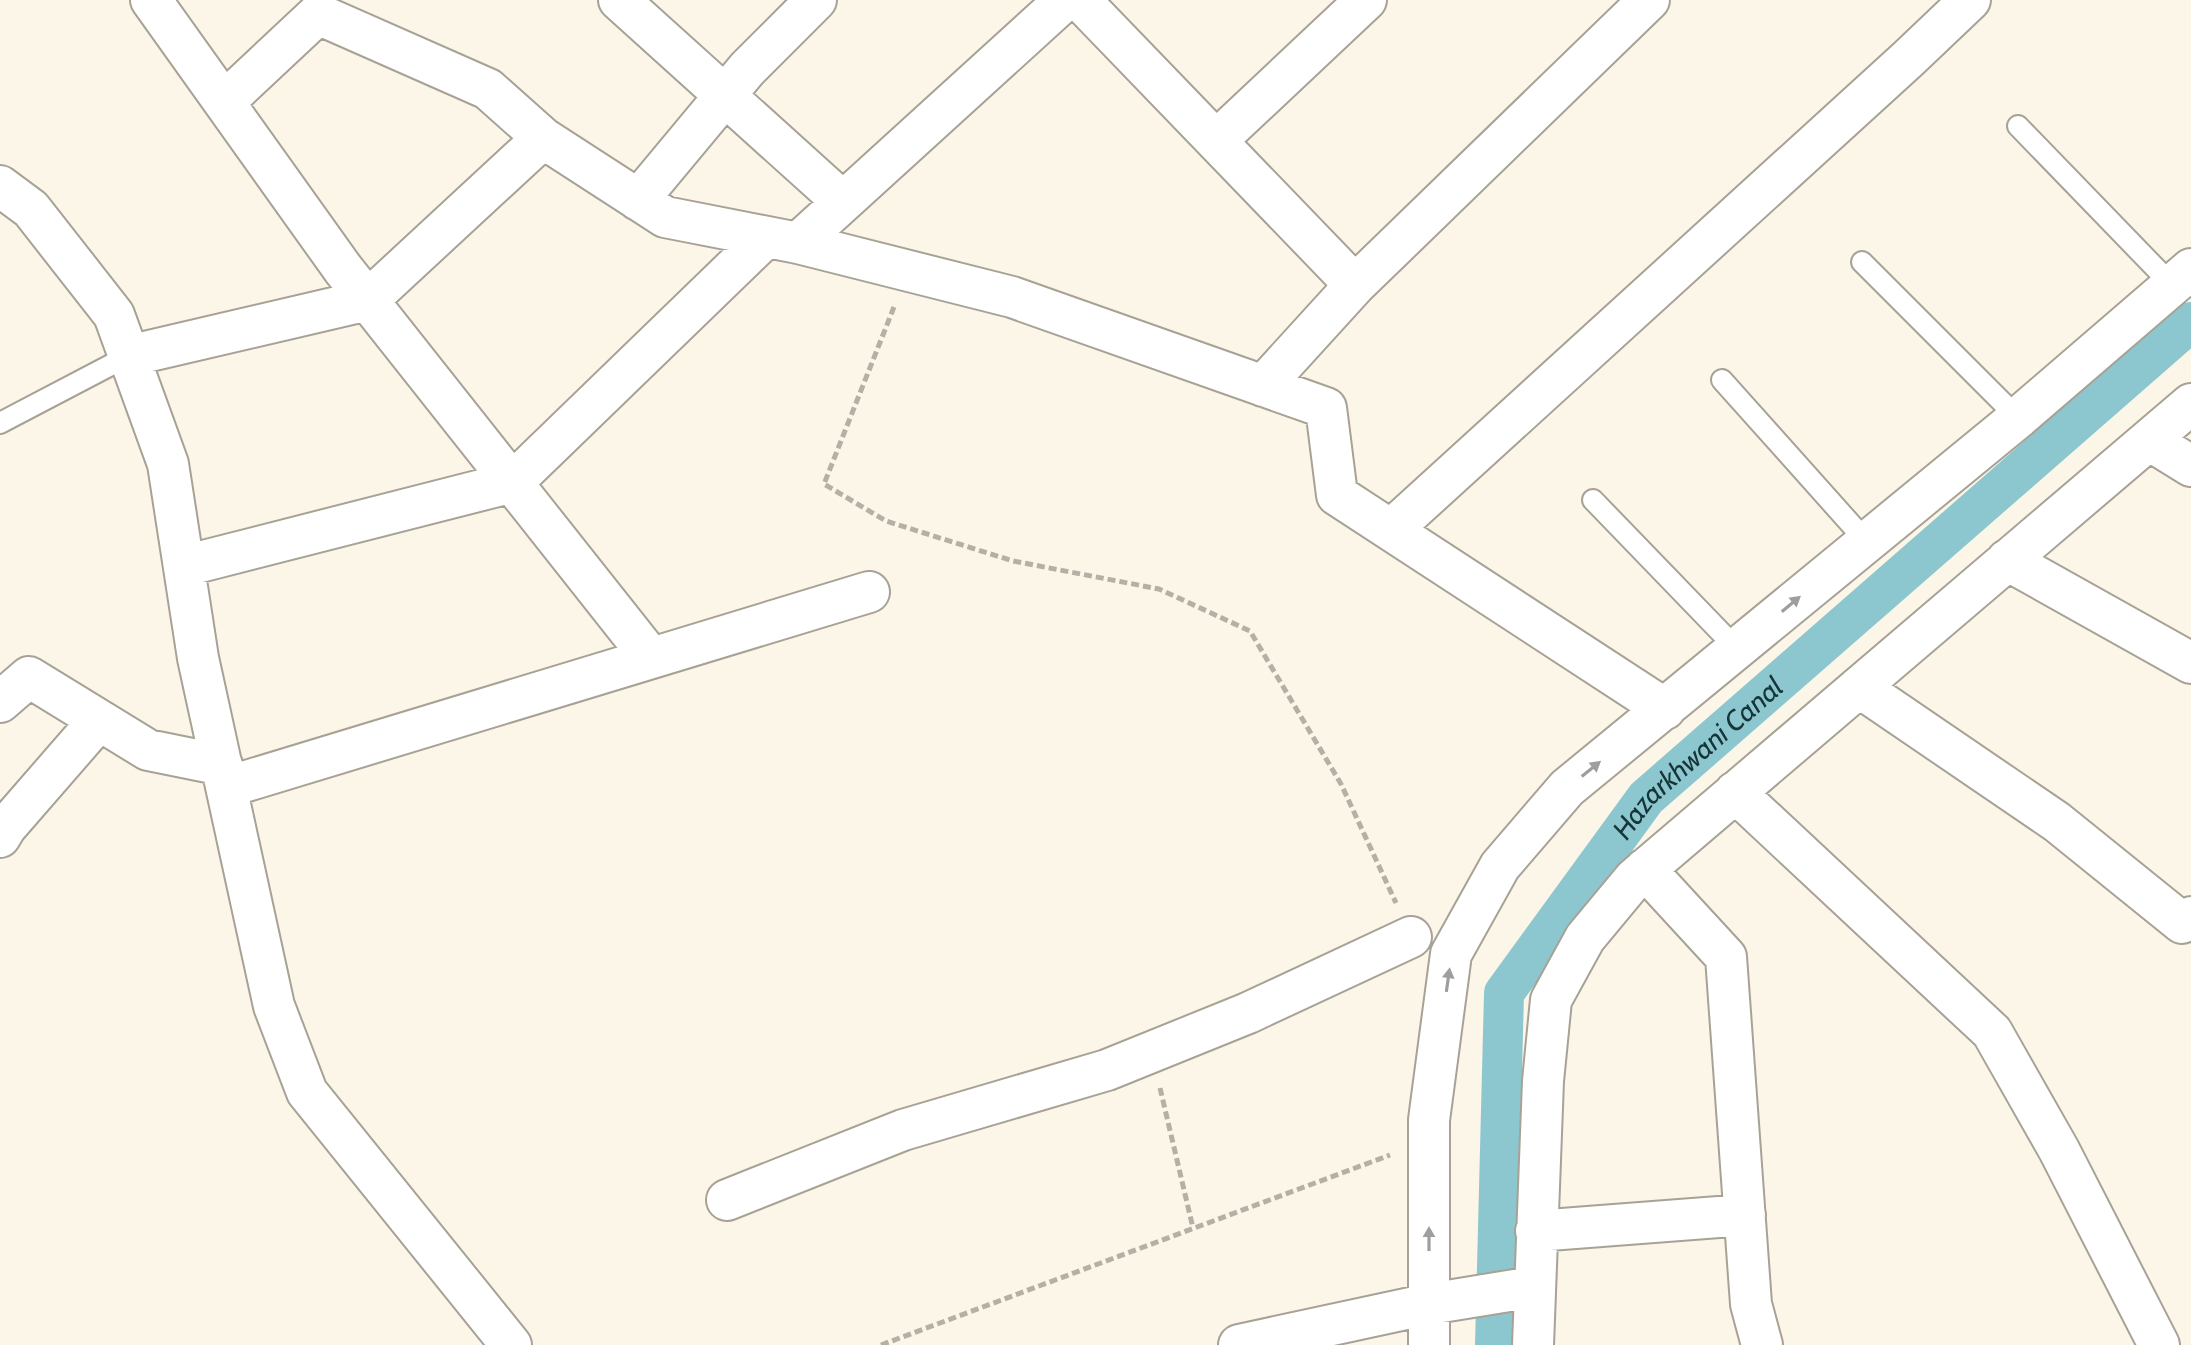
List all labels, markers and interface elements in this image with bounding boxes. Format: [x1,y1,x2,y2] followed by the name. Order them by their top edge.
[1781,596,1801,613] one-way arrow
[1605,669,1790,846] water label: Hazarkhwani Canal
[1581,761,1601,778] one-way arrow
[1442,967,1455,992] one-way arrow
[1423,1226,1435,1251] one-way arrow

